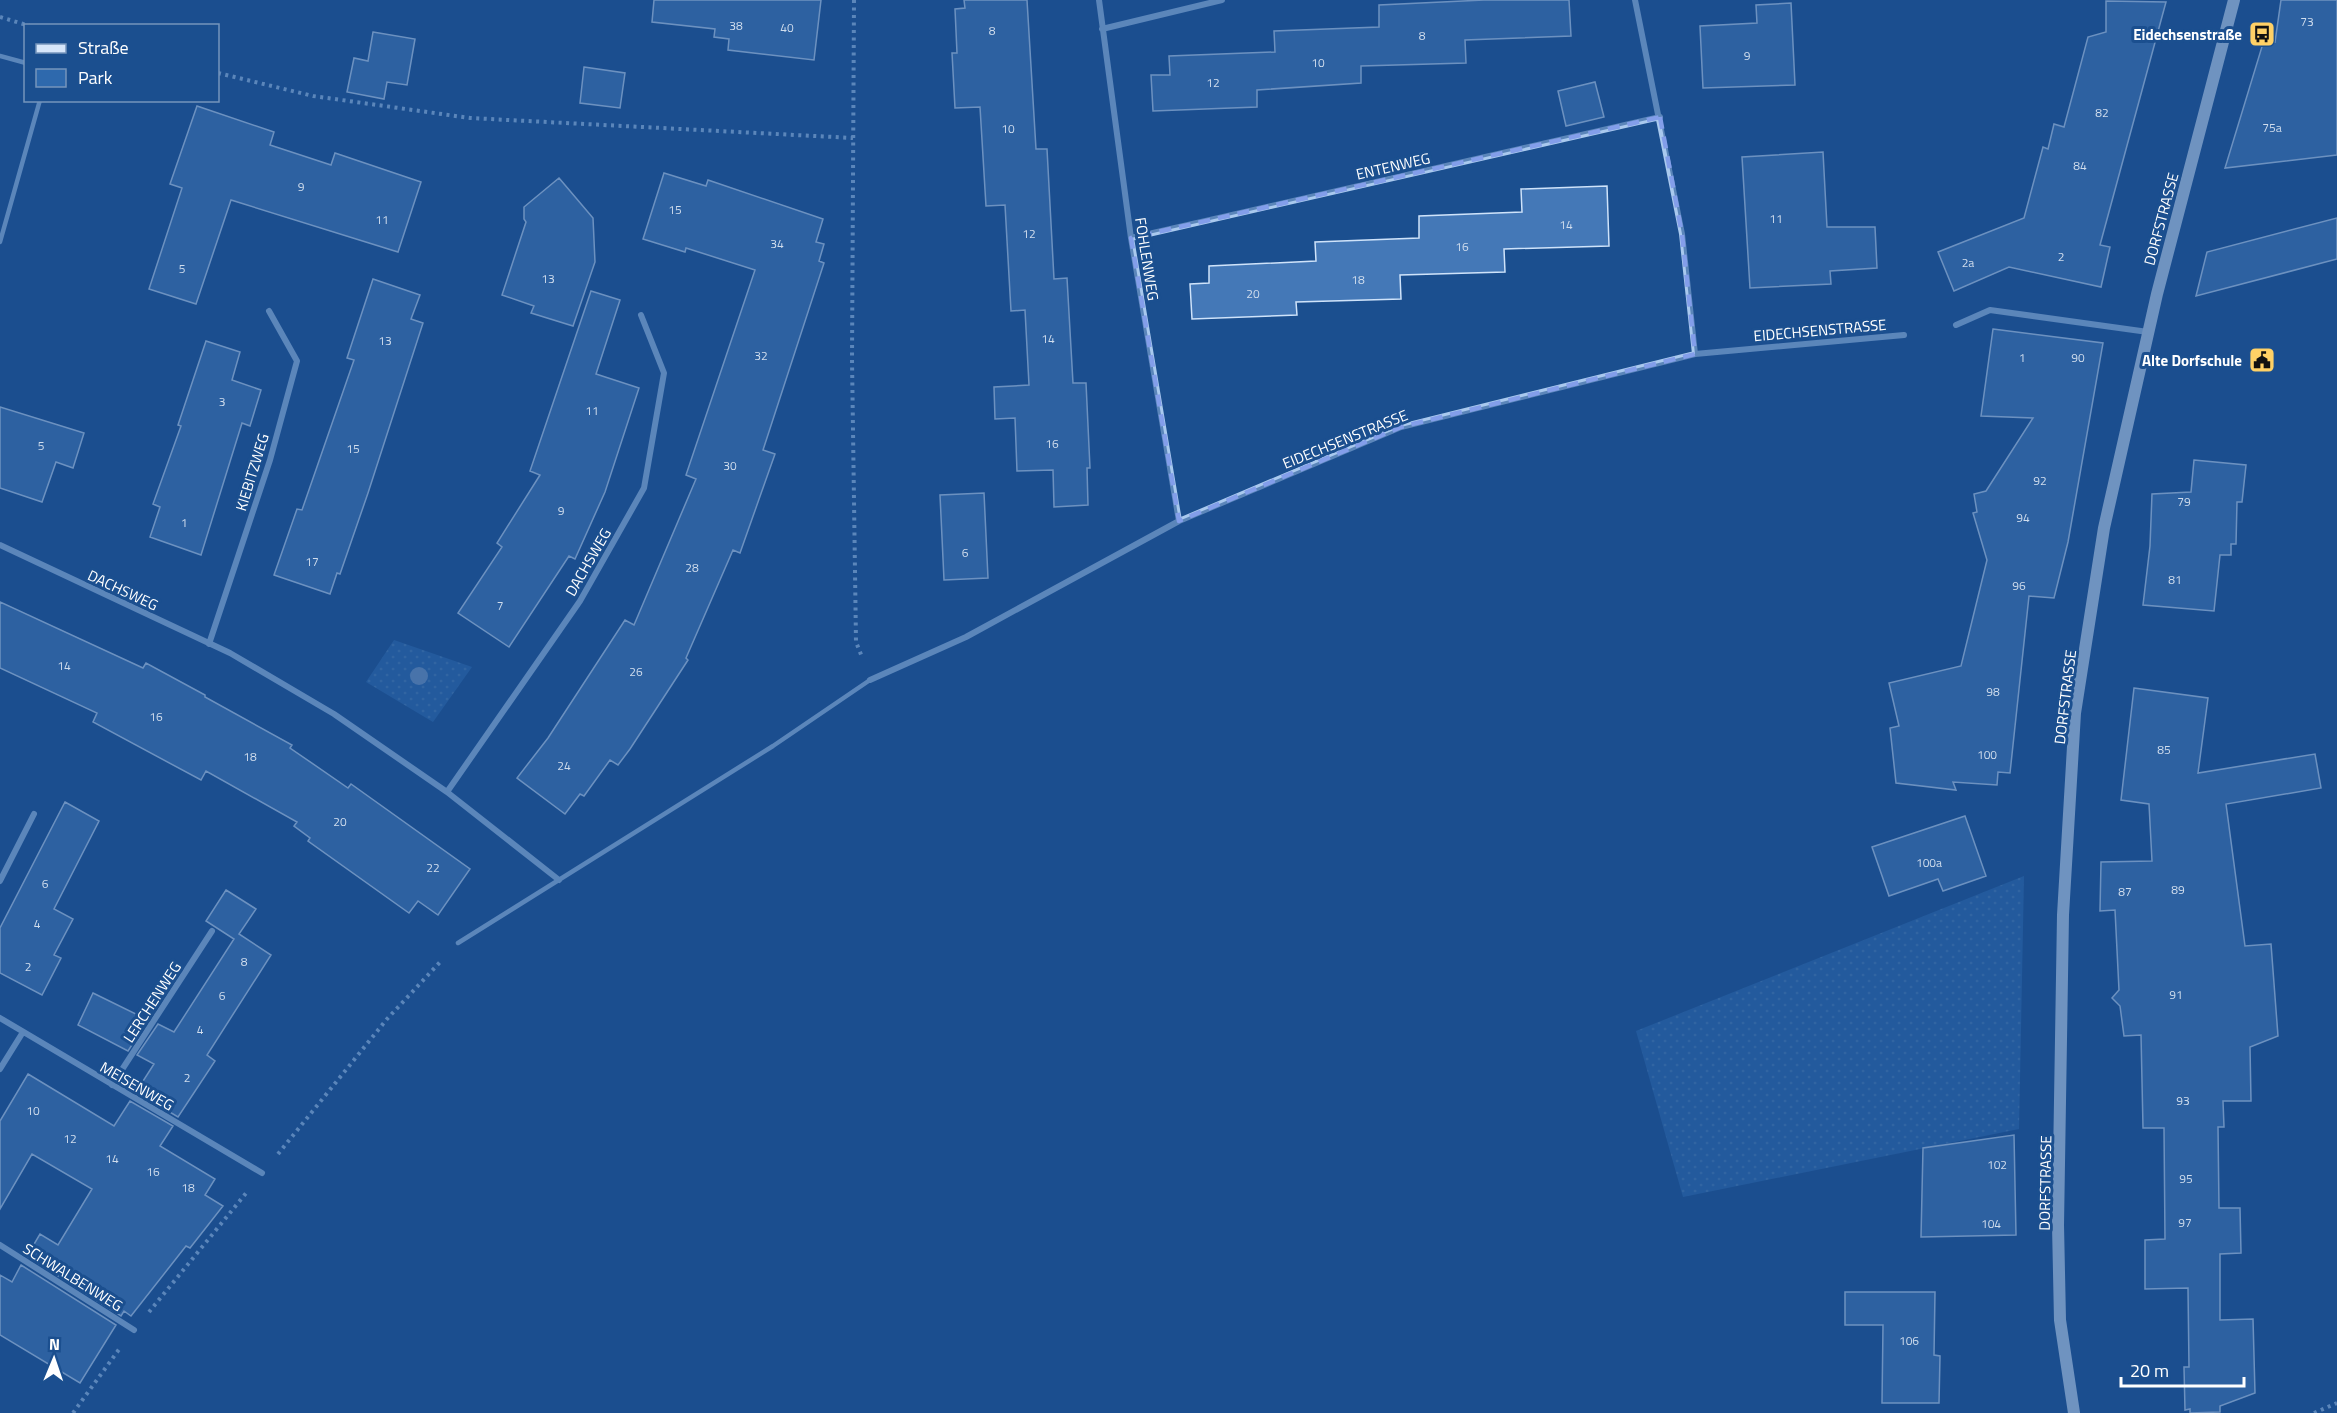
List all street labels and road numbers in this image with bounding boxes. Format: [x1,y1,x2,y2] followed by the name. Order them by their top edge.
[1354,146,1432,186] street label: ENTENWEG
[2138,170,2184,268] street label: DORFSTRASSE
[1129,216,1165,302] street label: FOHLENWEG
[1753,313,1887,347] street label: EIDECHSENSTRASSE
[1279,403,1411,475] street label: EIDECHSENSTRASSE
[229,430,275,514] street label: KIEBITZWEG
[559,524,617,600] street label: DACHSWEG
[84,564,162,616] street label: DACHSWEG
[2048,648,2082,746] street label: DORFSTRASSE
[117,957,187,1047] street label: LERCHENWEG
[96,1056,178,1116] street label: MEISENWEG
[2033,1135,2057,1231] street label: DORFSTRASSE
[19,1237,127,1317] street label: SCHWALBENWEG

